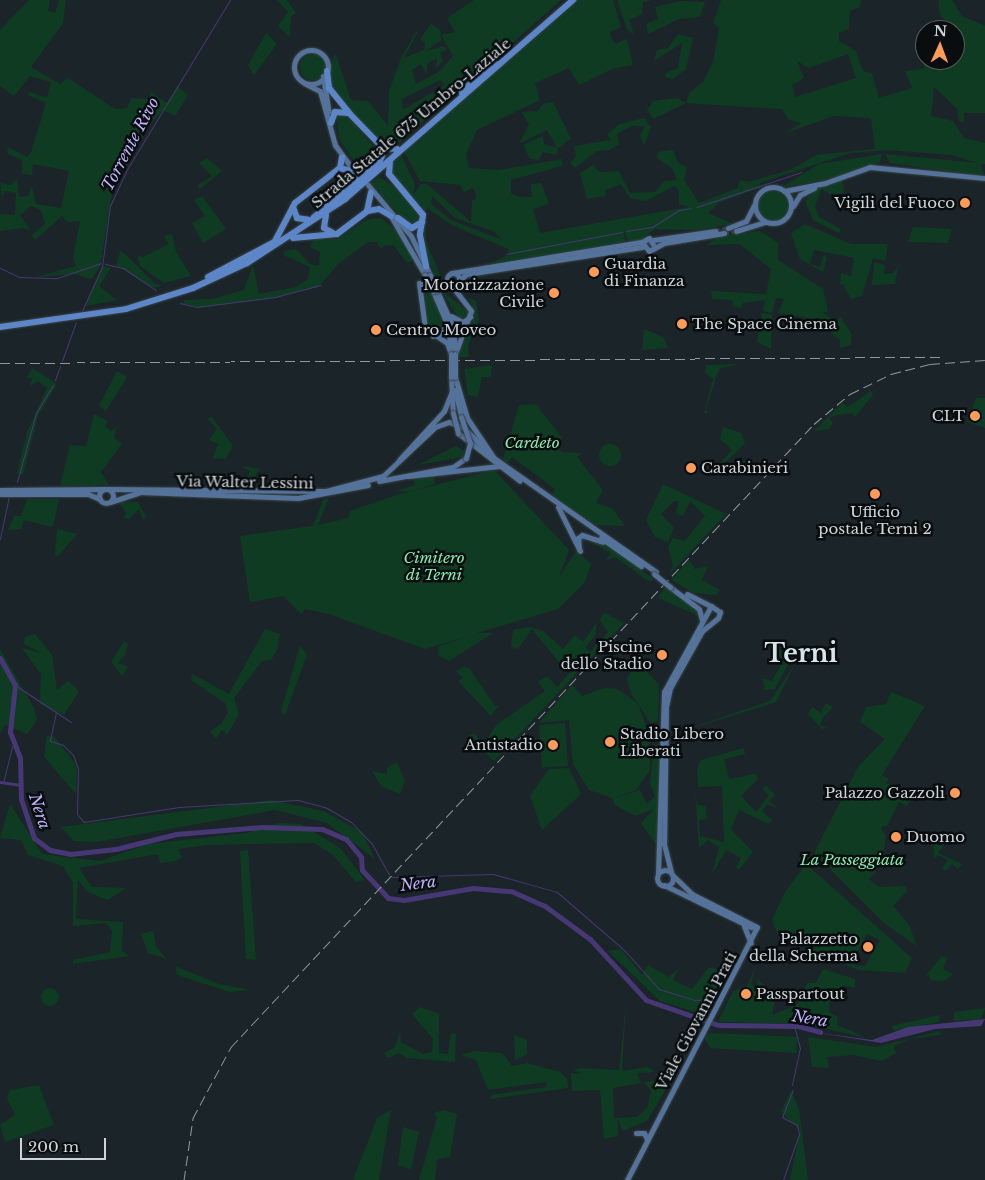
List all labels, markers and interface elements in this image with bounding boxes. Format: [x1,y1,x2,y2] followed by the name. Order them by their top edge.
[915,20,965,70] north arrow
[934,22,947,40] text: N
[308,34,514,212] street label: Strada Statale 675 Umbro-Laziale
[97,94,163,194] water label: Torrente Rivo
[834,194,955,212] place label: Vigili del Fuoco
[959,197,971,209] marker: Vigili del Fuoco
[604,254,684,289] place label: Guardia di Finanza
[588,266,600,278] marker: Guardia di Finanza
[423,275,544,310] place label: Motorizzazione Civile
[548,287,560,299] marker: Motorizzazione Civile
[692,315,837,333] place label: The Space Cinema
[676,318,688,330] marker: The Space Cinema
[386,321,496,339] place label: Centro Moveo
[370,324,382,336] marker: Centro Moveo
[932,407,965,425] place label: CLT
[969,410,981,422] marker: CLT
[504,434,560,452] park label: Cardeto
[701,459,788,477] place label: Carabinieri
[685,462,697,474] marker: Carabinieri
[176,472,314,492] street label: Via Walter Lessini
[869,488,881,500] marker: Ufficio postale Terni 2
[818,502,932,537] place label: Ufficio postale Terni 2
[403,548,465,583] park label: Cimitero di Terni
[561,637,652,672] place label: Piscine dello Stadio
[765,639,837,669] district label: Terni
[656,649,668,661] marker: Piscine dello Stadio
[620,724,724,759] place label: Stadio Libero Liberati
[464,736,543,754] place label: Antistadio
[604,736,616,748] marker: Stadio Libero Liberati
[547,739,559,751] marker: Antistadio
[825,784,945,802] place label: Palazzo Gazzoli
[949,787,961,799] marker: Palazzo Gazzoli
[25,791,55,831] water label: Nera
[906,828,965,846] place label: Duomo
[890,831,902,843] marker: Duomo
[800,851,904,869] park label: La Passeggiata
[399,871,437,895] water label: Nera
[749,929,858,964] place label: Palazzetto della Scherma
[862,941,874,953] marker: Palazzetto della Scherma
[652,949,740,1093] street label: Viale Giovanni Prati
[756,985,845,1003] place label: Passpartout
[740,988,752,1000] marker: Passpartout
[791,1006,829,1030] water label: Nera
[22,1128,109,1160] scale bar
[28,1137,79,1156] text: 200 m

